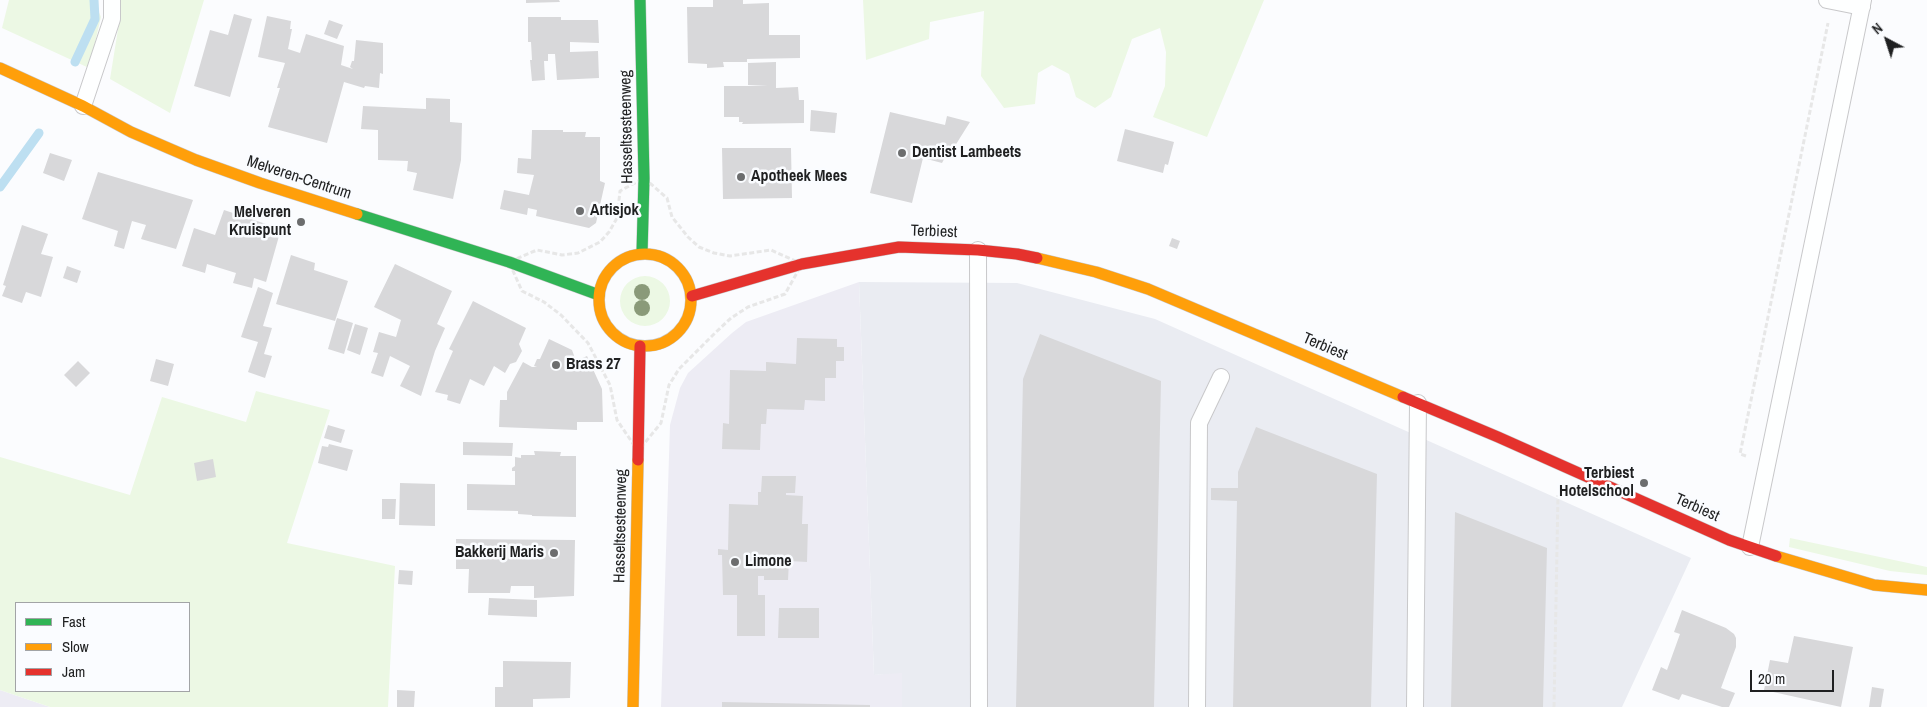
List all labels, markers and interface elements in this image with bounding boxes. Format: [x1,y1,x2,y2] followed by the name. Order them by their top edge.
[1862,15,1912,65] north arrow
[1868,19,1886,38] text: N
[616,70,638,184] street label: Hasseltsesteenweg
[912,143,1021,163] place label: Dentist Lambeets
[896,147,908,159] marker: Dentist Lambeets
[244,152,354,204] street label: Melveren-Centrum
[751,167,847,187] place label: Apotheek Mees
[735,171,747,183] marker: Apotheek Mees
[590,201,639,221] place label: Artisjok
[229,203,291,241] place label: Melveren Kruispunt
[574,205,586,217] marker: Artisjok
[295,216,307,228] marker: Melveren Kruispunt
[910,222,958,242] street label: Terbiest
[1300,329,1350,365] street label: Terbiest
[566,355,621,375] place label: Brass 27
[550,359,562,371] marker: Brass 27
[1559,464,1634,502] place label: Terbiest Hotelschool
[610,469,632,583] street label: Hasseltsesteenweg
[1638,477,1650,489] marker: Terbiest Hotelschool
[1672,490,1722,526] street label: Terbiest
[455,543,544,563] place label: Bakkerij Maris
[548,547,560,559] marker: Bakkerij Maris
[745,552,792,572] place label: Limone
[729,556,741,568] marker: Limone
[15,602,190,692] legend
[62,611,85,632] text: Fast
[62,636,89,657] text: Slow
[1752,660,1836,692] scale bar
[62,661,85,682] text: Jam
[1758,668,1785,689] text: 20 m

